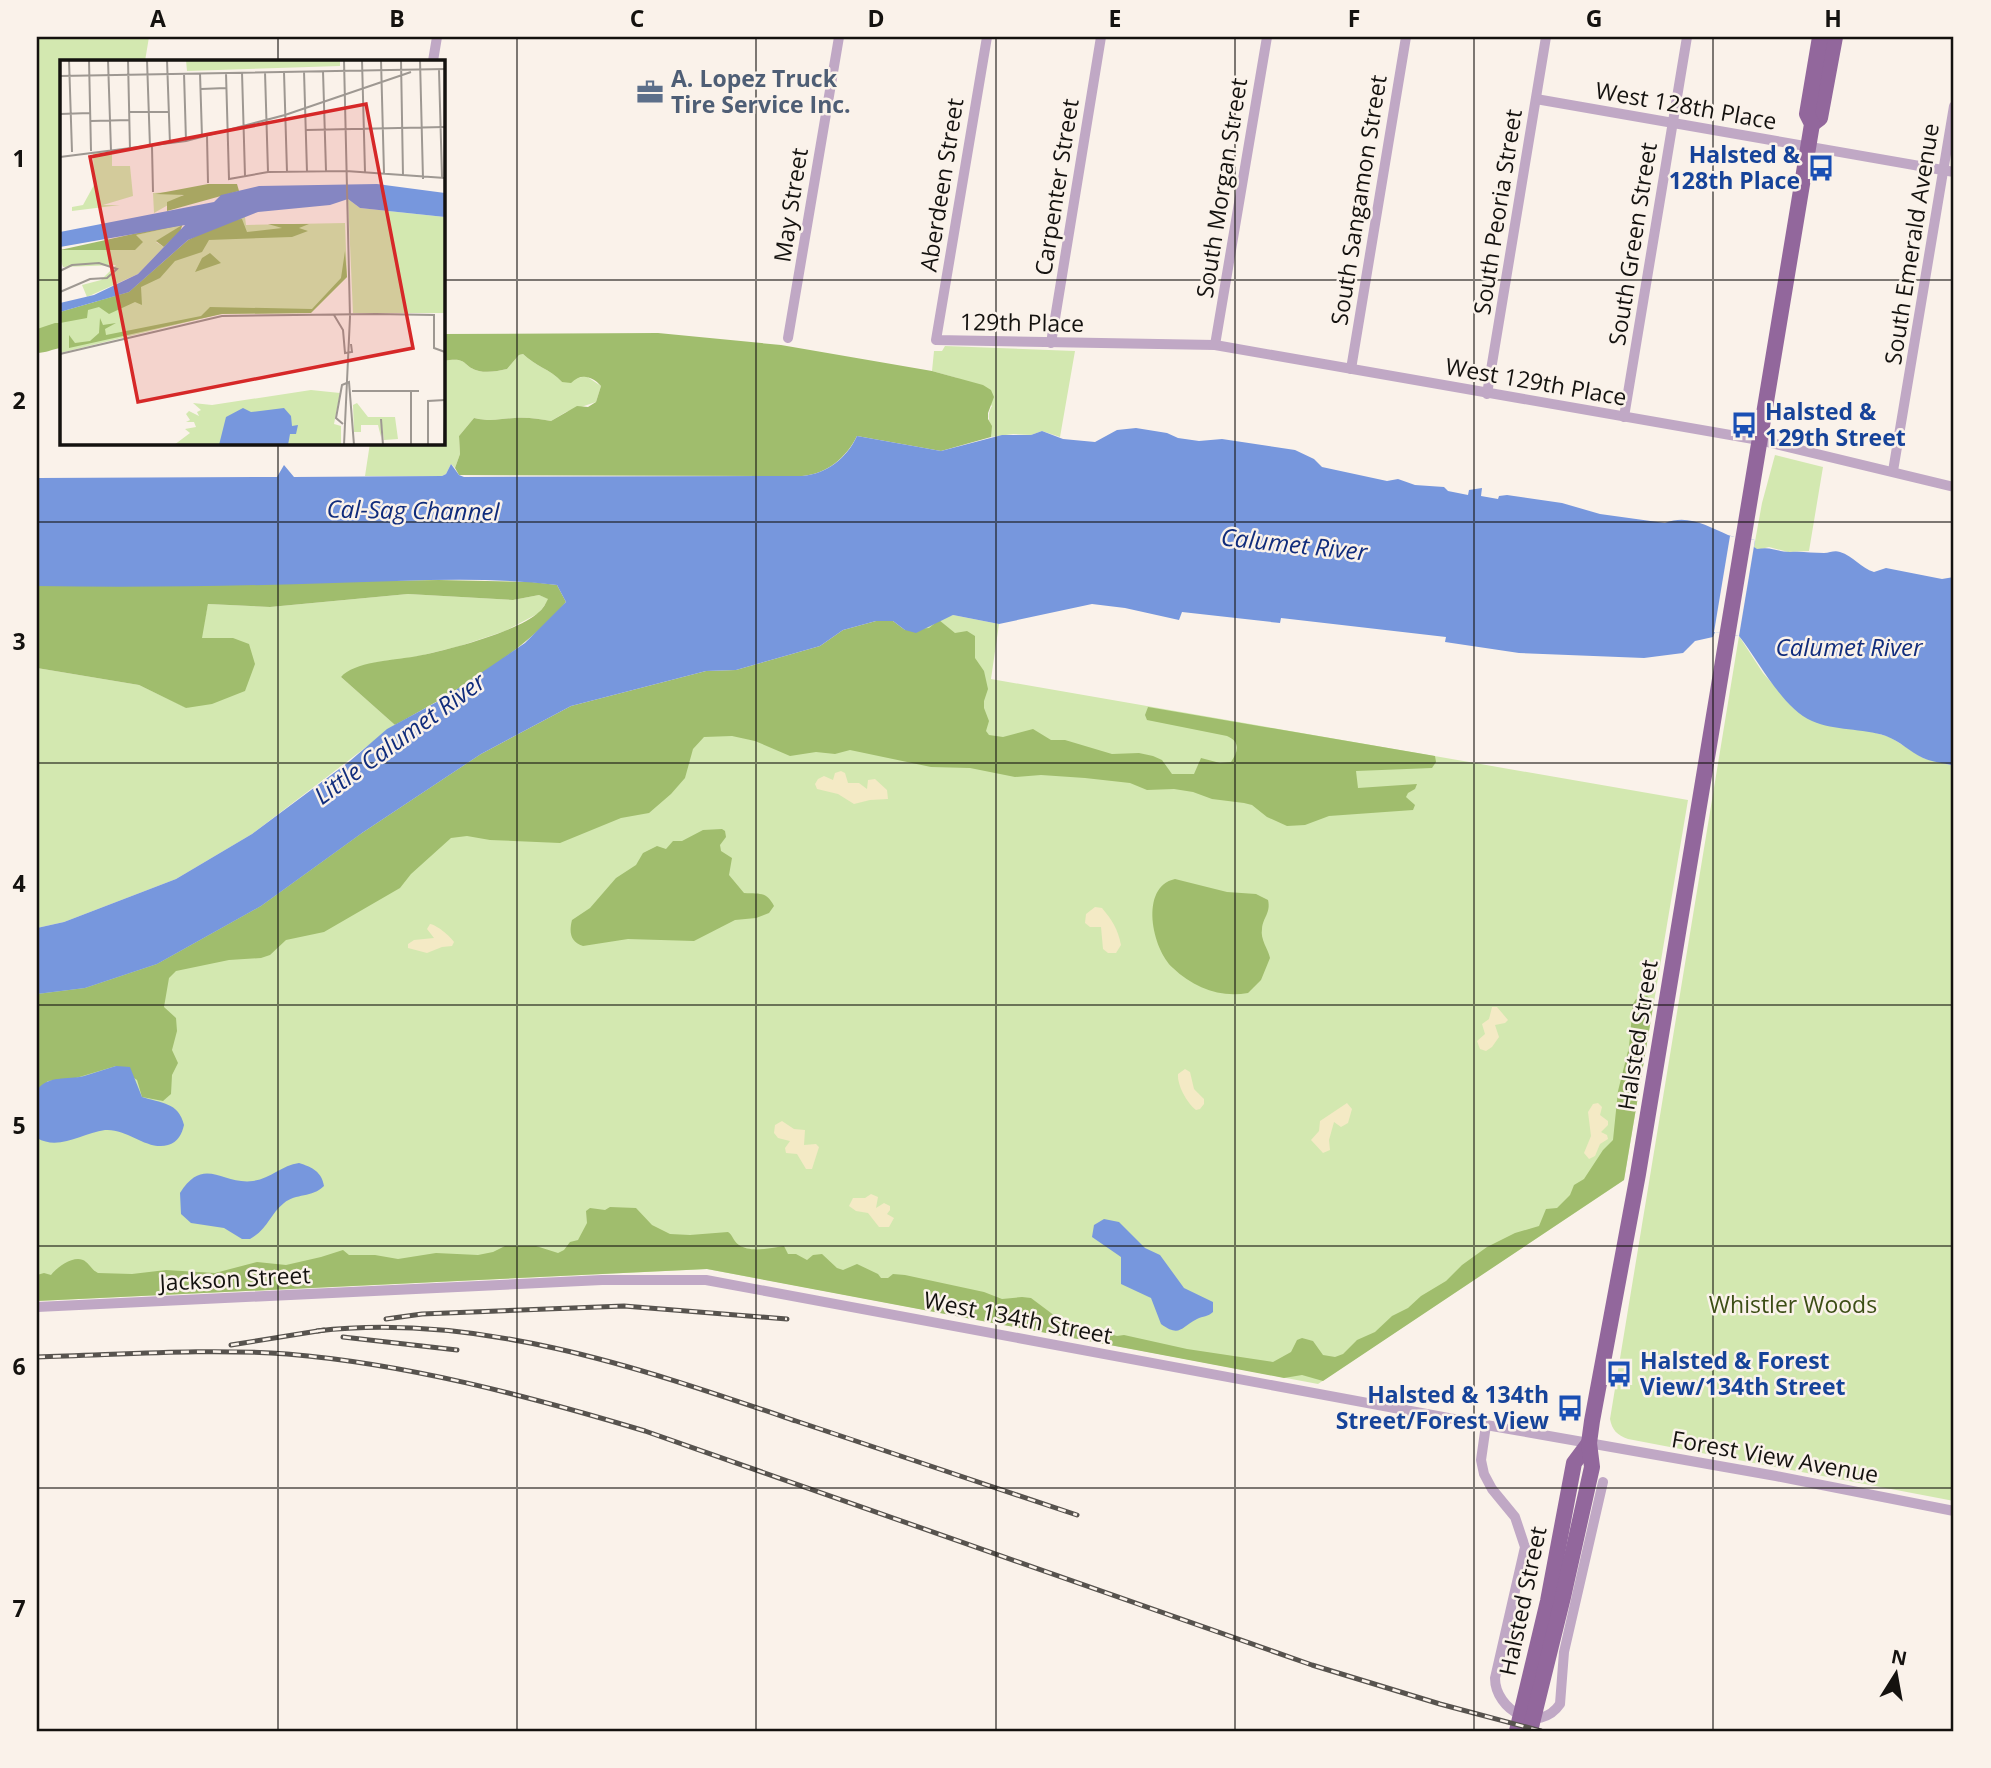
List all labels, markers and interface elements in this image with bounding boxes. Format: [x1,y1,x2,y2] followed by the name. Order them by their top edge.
[150,2,166,34] text: A
[389,2,405,34] text: B
[630,2,644,34] text: C
[867,2,885,34] text: D
[1109,2,1121,34] text: E
[1348,2,1360,34] text: F
[1586,2,1602,34] text: G
[1824,2,1842,34] text: H
[60,60,444,444] inset map
[671,62,851,120] place label: A. Lopez Truck Tire Service Inc.
[1322,72,1394,327] street label: South Sangamon Street
[1593,73,1779,137] street label: West 128th Place
[1188,76,1254,300] street label: South Morgan Street
[635,77,665,107] office icon: A. Lopez Truck Tire Service Inc.
[912,96,971,274] street label: Aberdeen Street
[1026,96,1086,277] street label: Carpenter Street
[1465,107,1529,317] street label: South Peoria Street
[1876,121,1946,367] street label: South Emerald Avenue
[1669,138,1801,196] place label: Halsted & 128th Place
[1600,140,1664,348] street label: South Green Street
[12,142,26,174] text: 1
[765,145,815,264] street label: May Street
[1806,153,1836,183] bus stop icon: Halsted & 128th Place
[960,305,1084,339] street label: 129th Place
[1443,349,1629,413] street label: West 129th Place
[12,384,26,416] text: 2
[1765,395,1906,453] place label: Halsted & 129th Street
[1729,410,1759,440] bus stop icon: Halsted & 129th Street
[326,491,501,528] water label: Cal-Sag Channel
[1219,519,1370,568] water label: Calumet River
[12,625,26,657] text: 3
[1776,630,1924,663] water label: Calumet River
[307,663,493,811] water label: Little Calumet River
[12,867,26,899] text: 4
[1609,957,1665,1112] street label: Halsted Street
[12,1109,26,1141] text: 5
[157,1258,311,1298] street label: Jackson Street
[921,1283,1115,1351] street label: West 134th Street
[1709,1288,1877,1320] park label: Whistler Woods
[1640,1344,1846,1402] place label: Halsted & Forest View/134th Street
[12,1350,26,1382] text: 6
[1604,1359,1634,1389] bus stop icon: Halsted & Forest View/134th Street
[1336,1378,1549,1436] place label: Halsted & 134th Street/Forest View
[1555,1393,1585,1423] bus stop icon: Halsted & 134th Street/Forest View
[1669,1422,1881,1490] street label: Forest View Avenue
[1491,1523,1553,1678] street label: Halsted Street
[12,1592,26,1624] text: 7
[1862,1638,1932,1708] north arrow
[1889,1643,1909,1672] text: N

